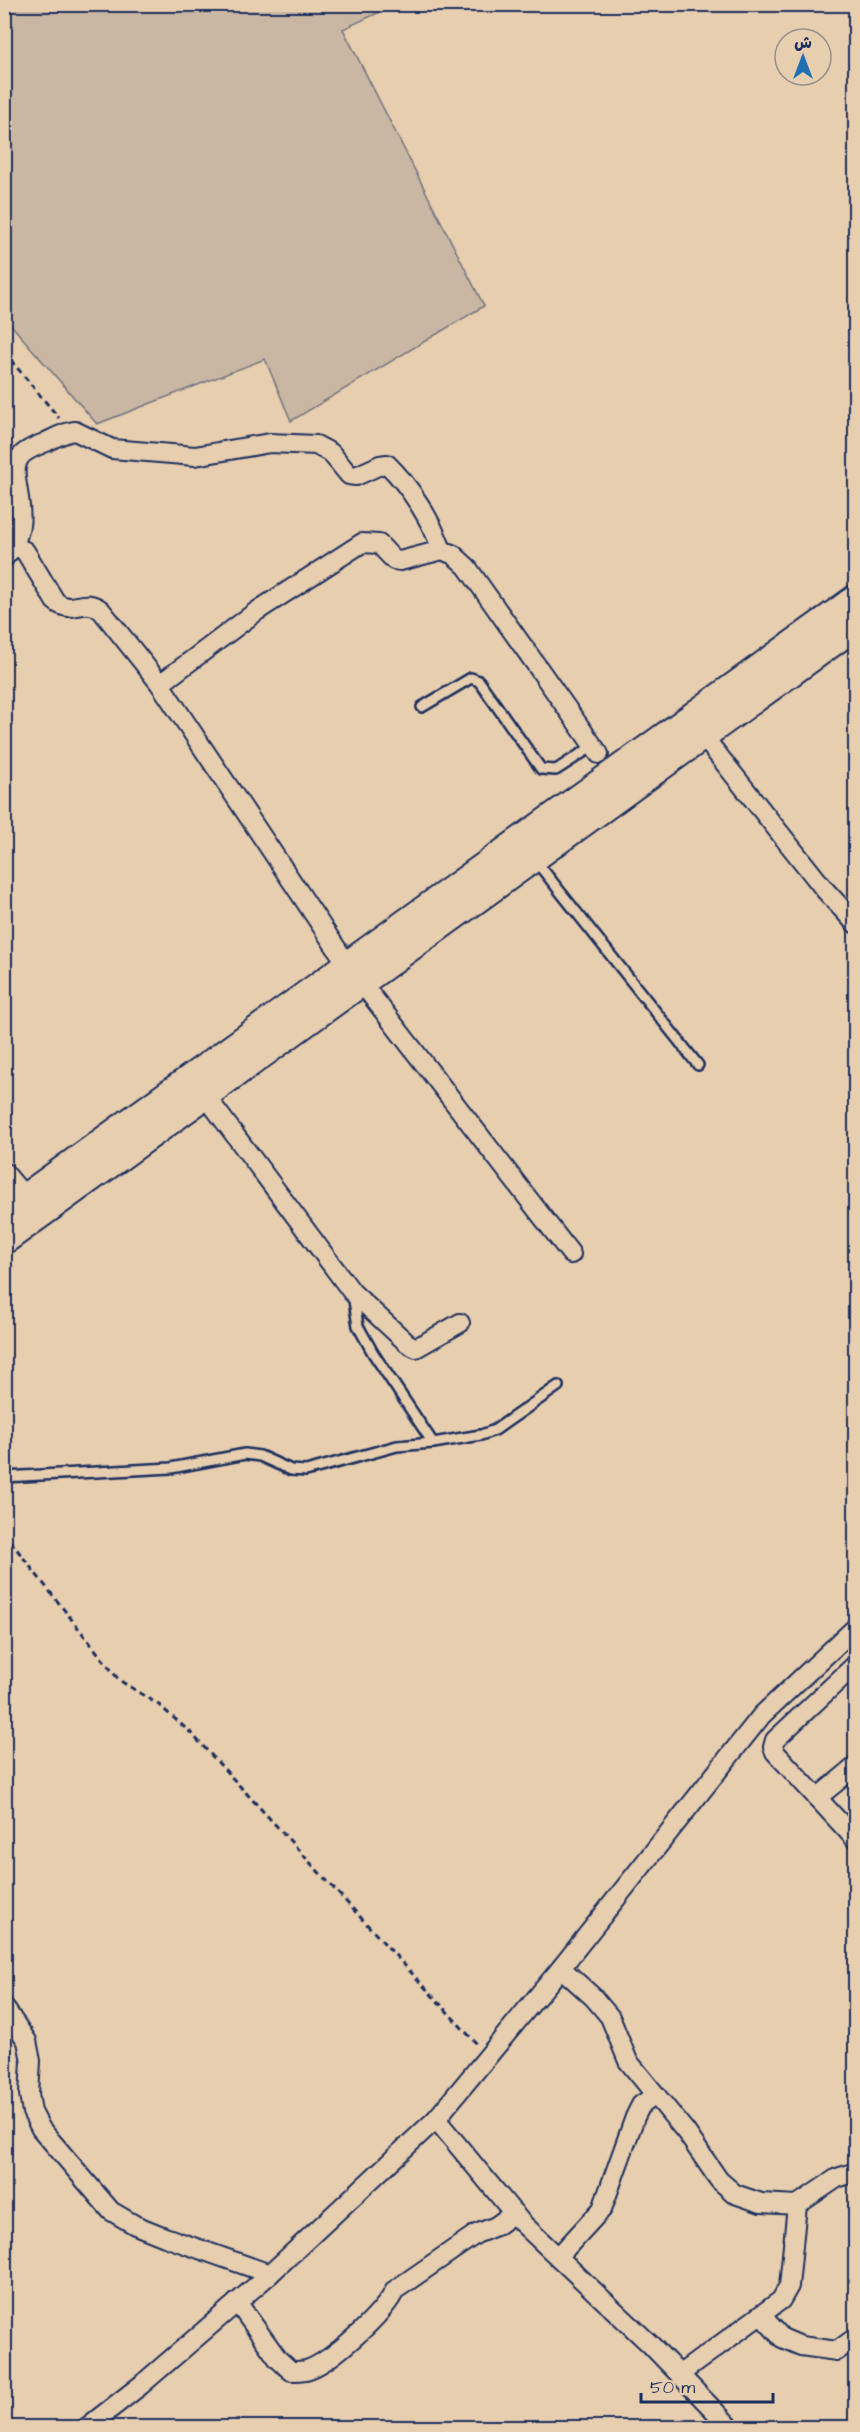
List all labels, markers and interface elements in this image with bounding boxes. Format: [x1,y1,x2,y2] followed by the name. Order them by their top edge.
[773,27,833,87] north arrow
[794,32,812,54] text: ش
[641,2366,773,2404] scale bar
[650,2375,695,2400] text: 50 m

